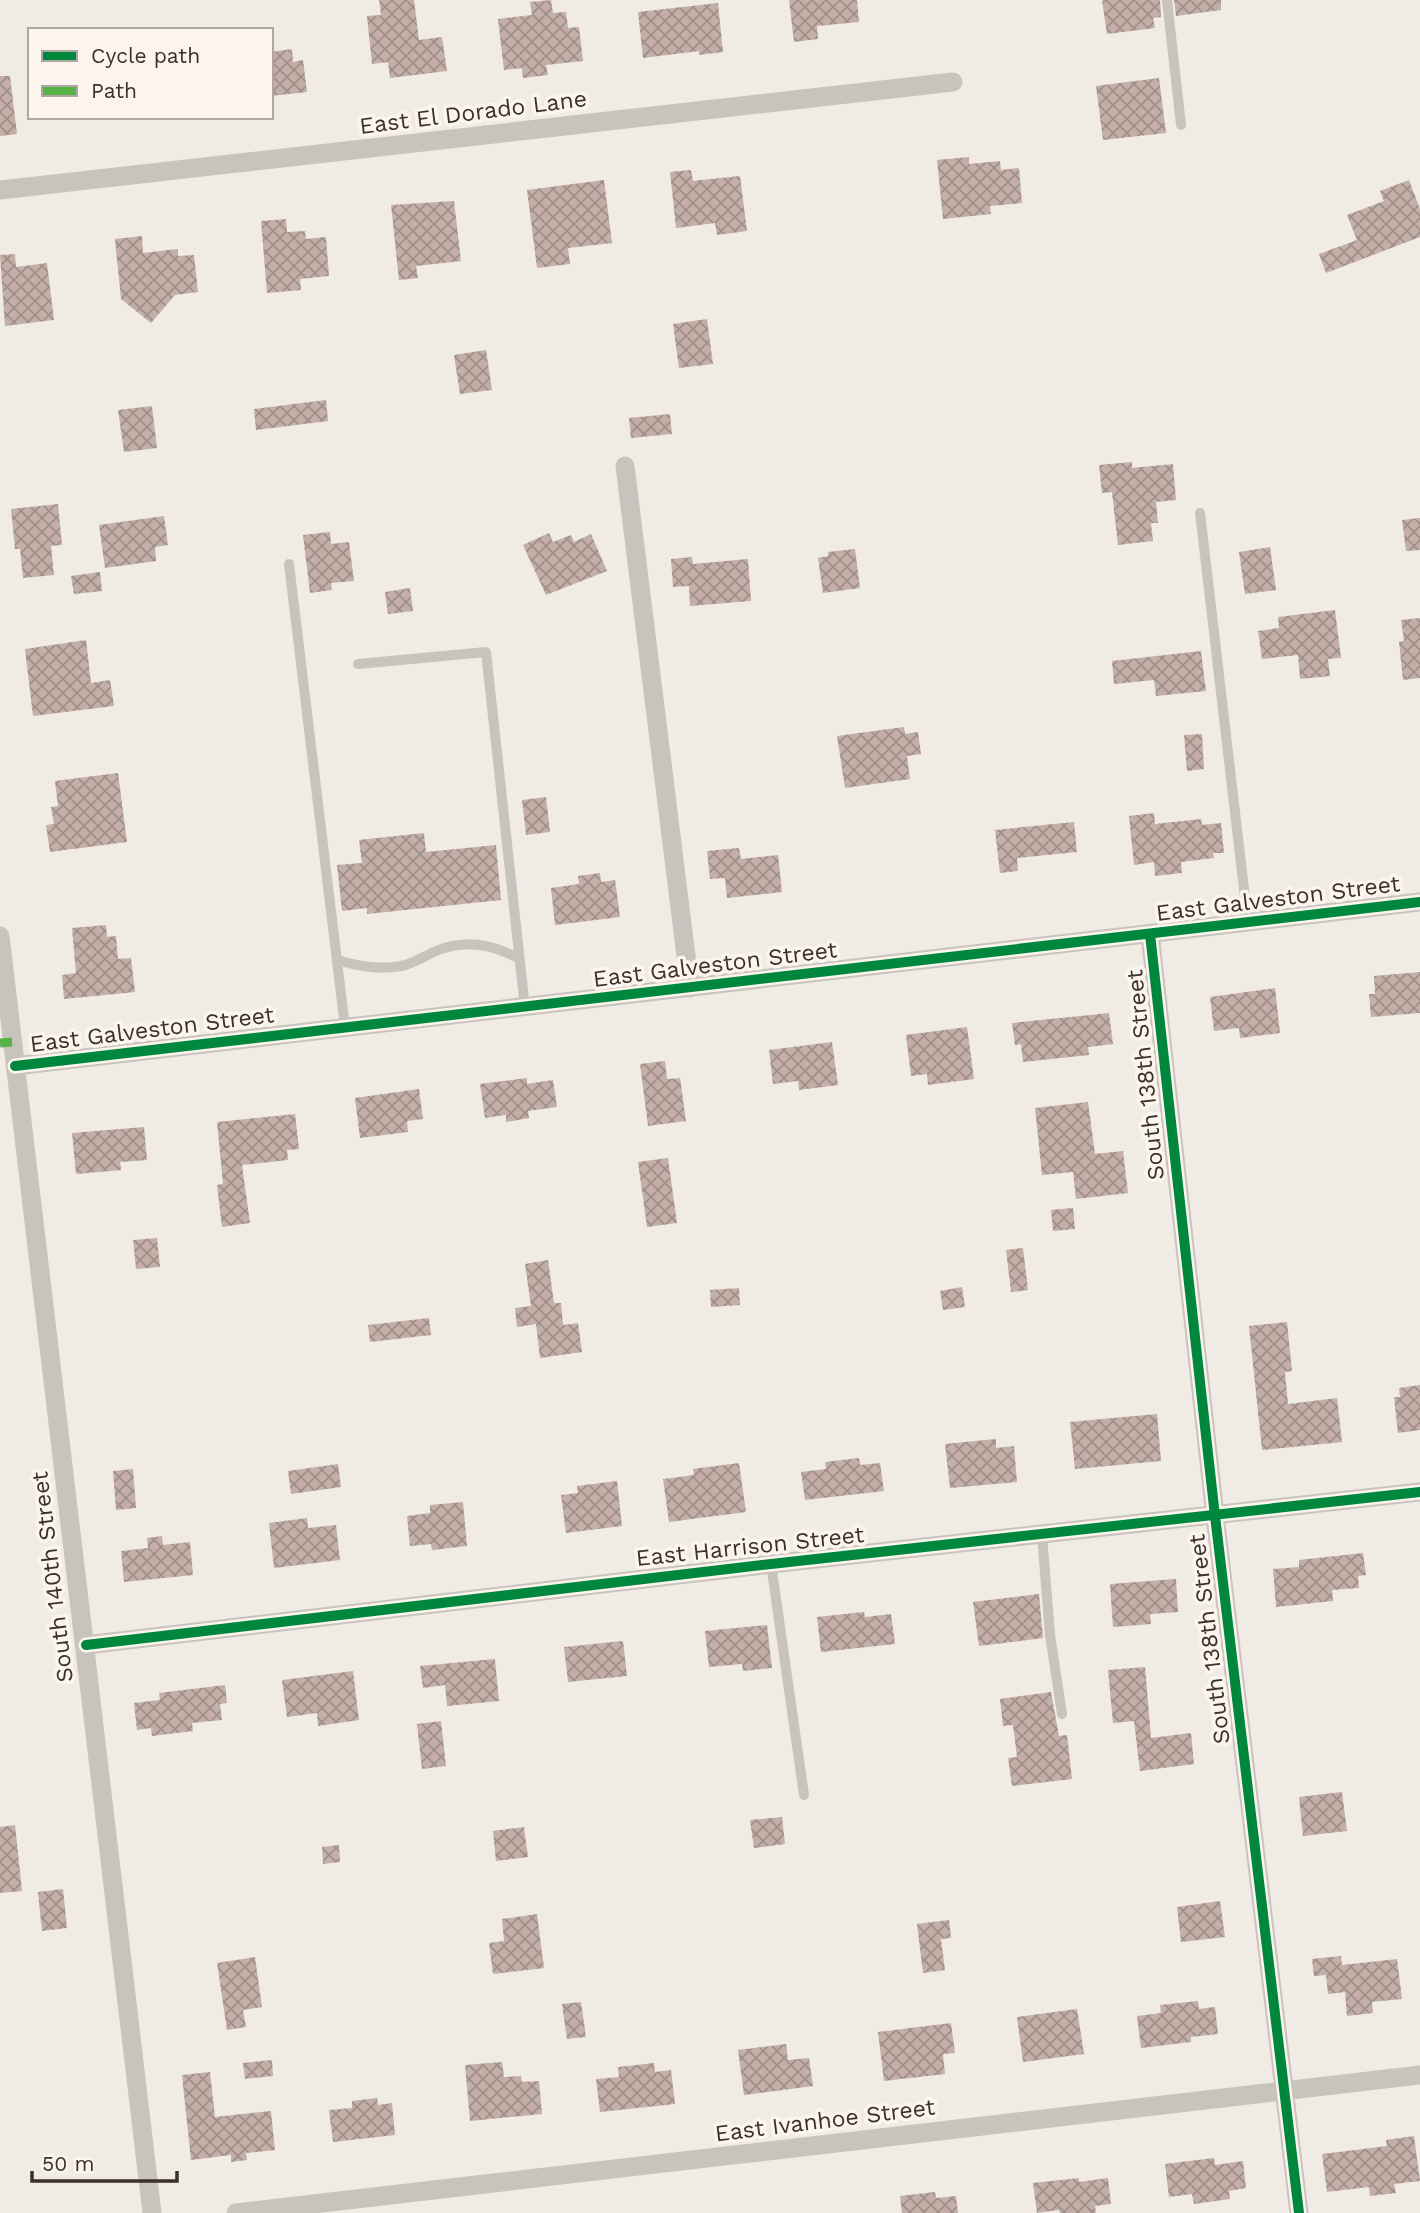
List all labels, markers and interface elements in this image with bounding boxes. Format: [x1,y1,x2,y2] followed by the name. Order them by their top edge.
[28,28,273,119] legend
[91,43,200,68] text: Cycle path
[91,78,137,103] text: Path
[358,85,588,140] street label: East El Dorado Lane
[1155,870,1402,927] street label: East Galveston Street
[592,936,839,993] street label: East Galveston Street
[1121,968,1170,1182] street label: South 138th Street
[29,1001,276,1058] street label: East Galveston Street
[26,1470,79,1684] street label: South 140th Street
[635,1521,866,1572] street label: East Harrison Street
[1183,1532,1236,1746] street label: South 138th Street
[714,2094,937,2147] street label: East Ivanhoe Street
[32,2140,177,2184] scale bar
[42,2151,94,2176] text: 50 m

